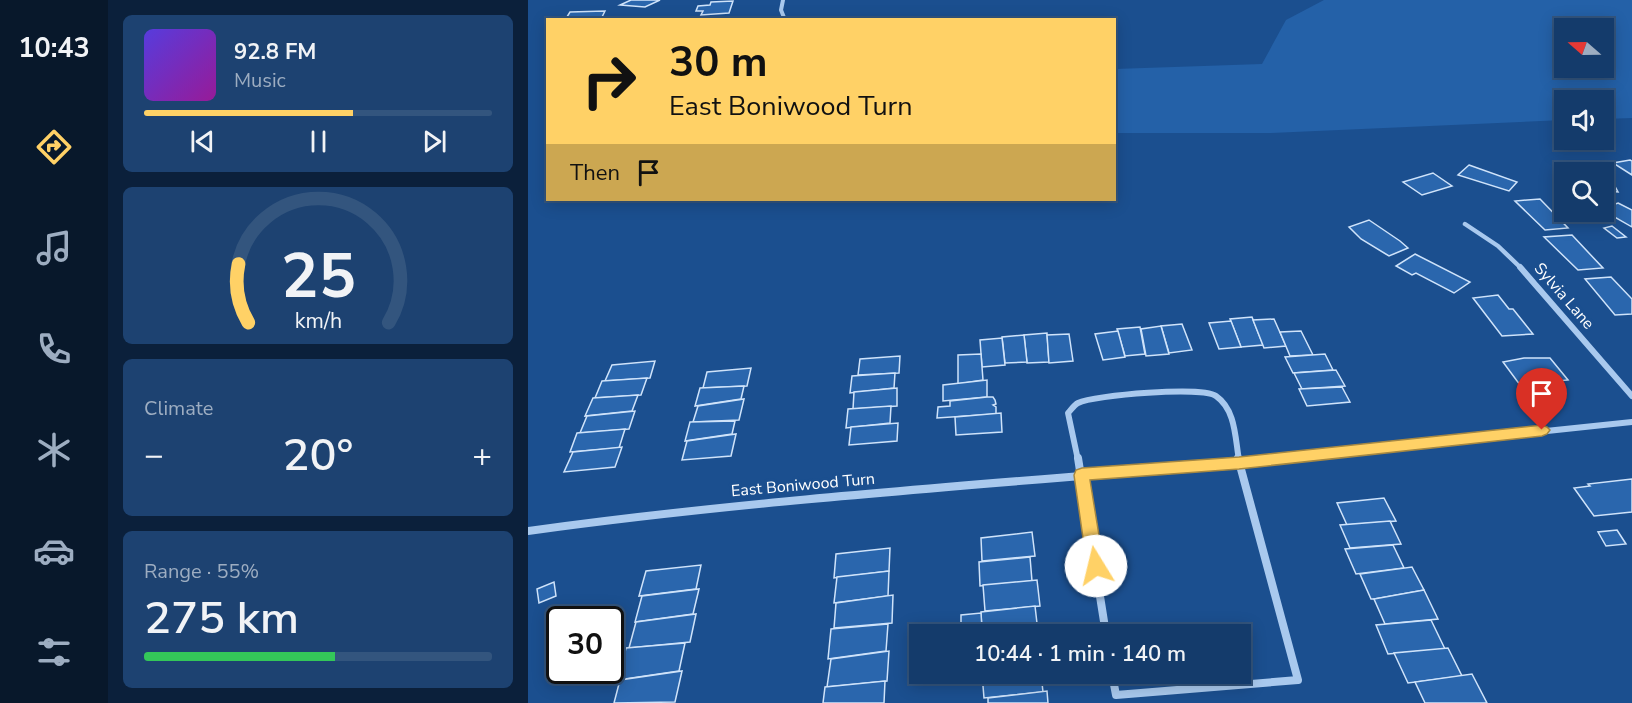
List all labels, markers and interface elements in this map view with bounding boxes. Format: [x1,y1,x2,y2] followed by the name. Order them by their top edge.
[1554,18,1614,78] north arrow
[1554,18,1614,222] map controls
[18,30,90,67] text: 10:43
[669,34,768,91] text: 30 m
[234,37,316,67] text: 92.8 FM
[570,42,648,120] icon: right
[234,67,286,94] text: Music
[669,88,913,125] text: East Boniwood Turn
[1554,90,1614,150] button: sound
[186,125,219,158] icon: previous
[302,125,335,158] icon: pause
[418,125,451,158] icon: next
[33,126,75,168] icon: directions
[632,156,665,189] icon: arrive
[570,158,620,188] text: Then
[1554,162,1614,222] button: search
[33,227,75,269] icon: music
[281,234,355,319] text: 25
[1529,258,1599,334] street label: Sylvia Lane
[294,306,342,336] text: km/h
[33,328,75,370] icon: phone
[1516,368,1567,430] pin
[1525,377,1558,410] icon: arrive
[144,395,213,422] text: Climate
[283,425,353,486] text: 20°
[33,429,75,471] icon: climate
[144,433,164,478] text: −
[472,433,492,478] text: +
[730,468,876,502] street label: East Boniwood Turn
[33,530,75,572] icon: car
[1064,534,1128,598] position arrow
[144,558,259,585] text: Range · 55%
[144,588,299,649] text: 275 km
[546,606,624,684] speed limit sign: 30
[33,631,75,673] icon: filters
[974,639,1186,669] text: 10:44 · 1 min · 140 m

